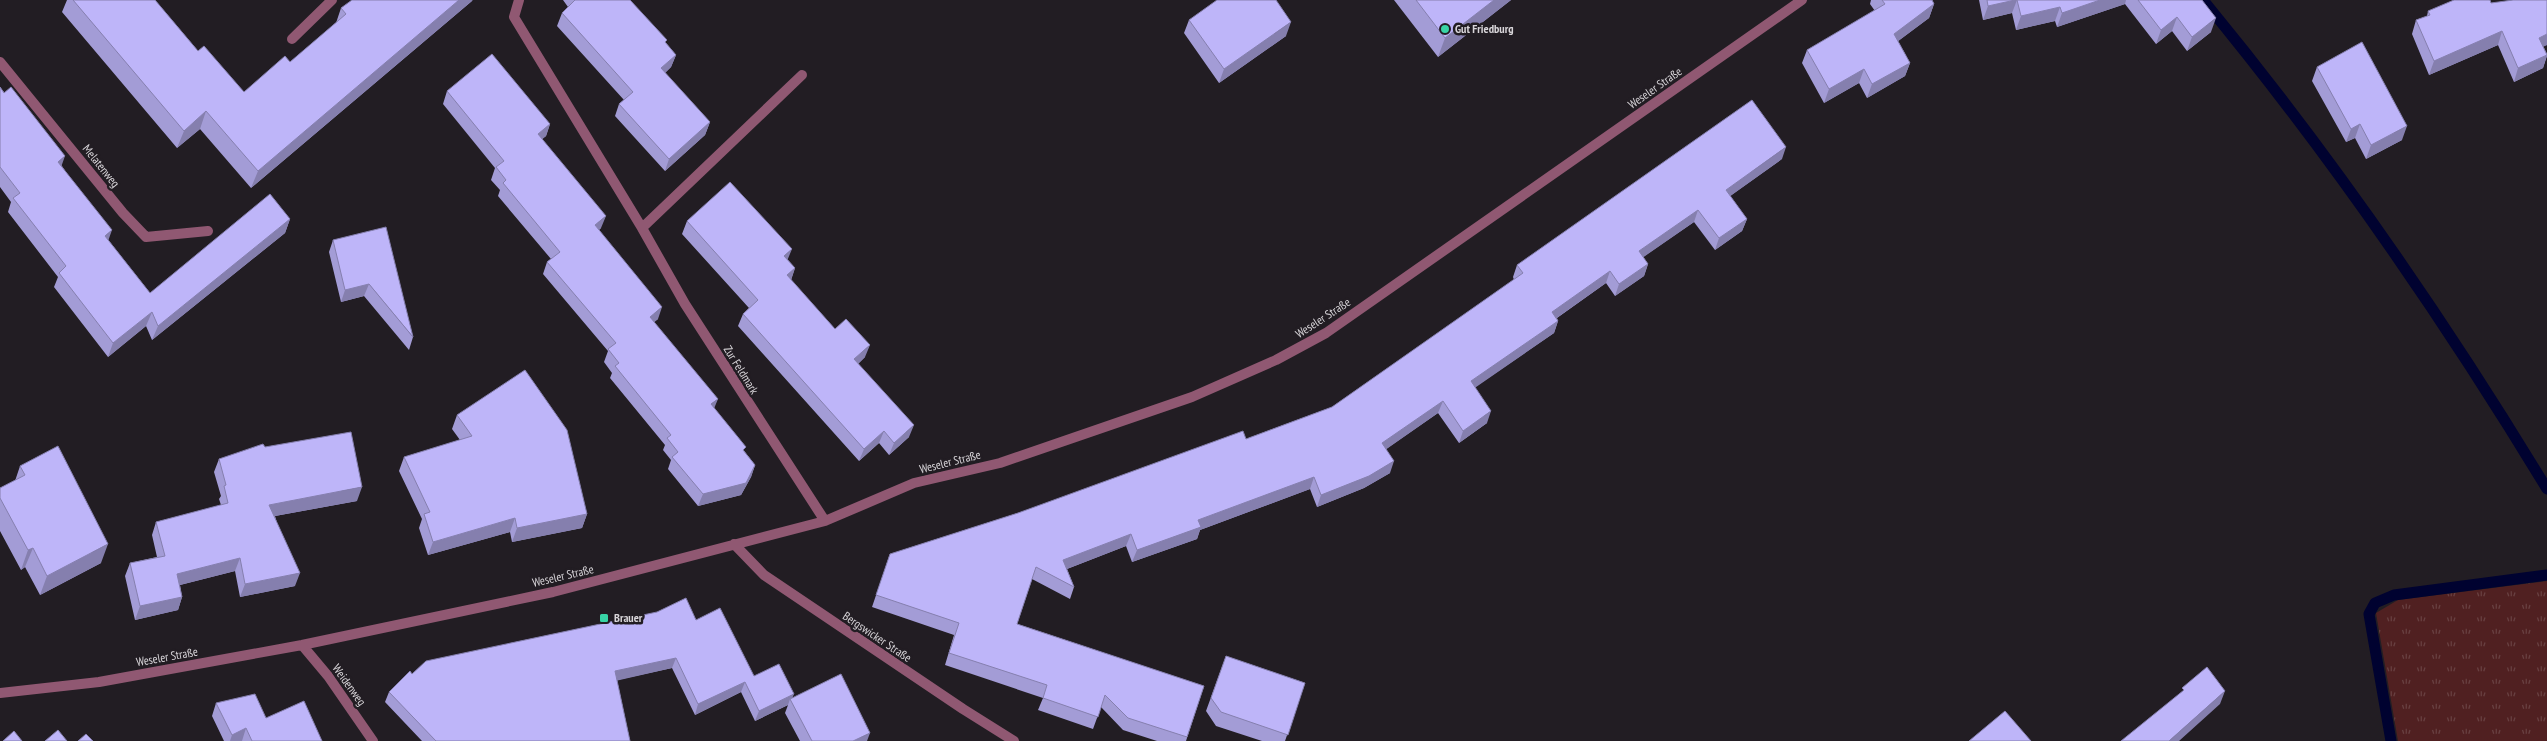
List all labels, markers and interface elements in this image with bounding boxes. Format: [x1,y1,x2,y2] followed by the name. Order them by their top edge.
[1455,21,1514,36] place label: Gut Friedburg
[1439,23,1451,35] marker: Gut Friedburg
[1625,63,1685,112] street label: Weseler Straße
[80,141,123,190] street label: Melatenweg
[1292,294,1353,341] street label: Weseler Straße
[721,343,762,397] street label: Zur Feldmark
[918,447,982,476] street label: Weseler Straße
[531,561,595,590] street label: Weseler Straße
[840,608,915,665] street label: Bergswicker Straße
[614,610,643,625] place label: Brauer
[598,612,610,624] marker: Brauer
[135,644,199,669] street label: Weseler Straße
[329,661,369,708] street label: Weidenweg

